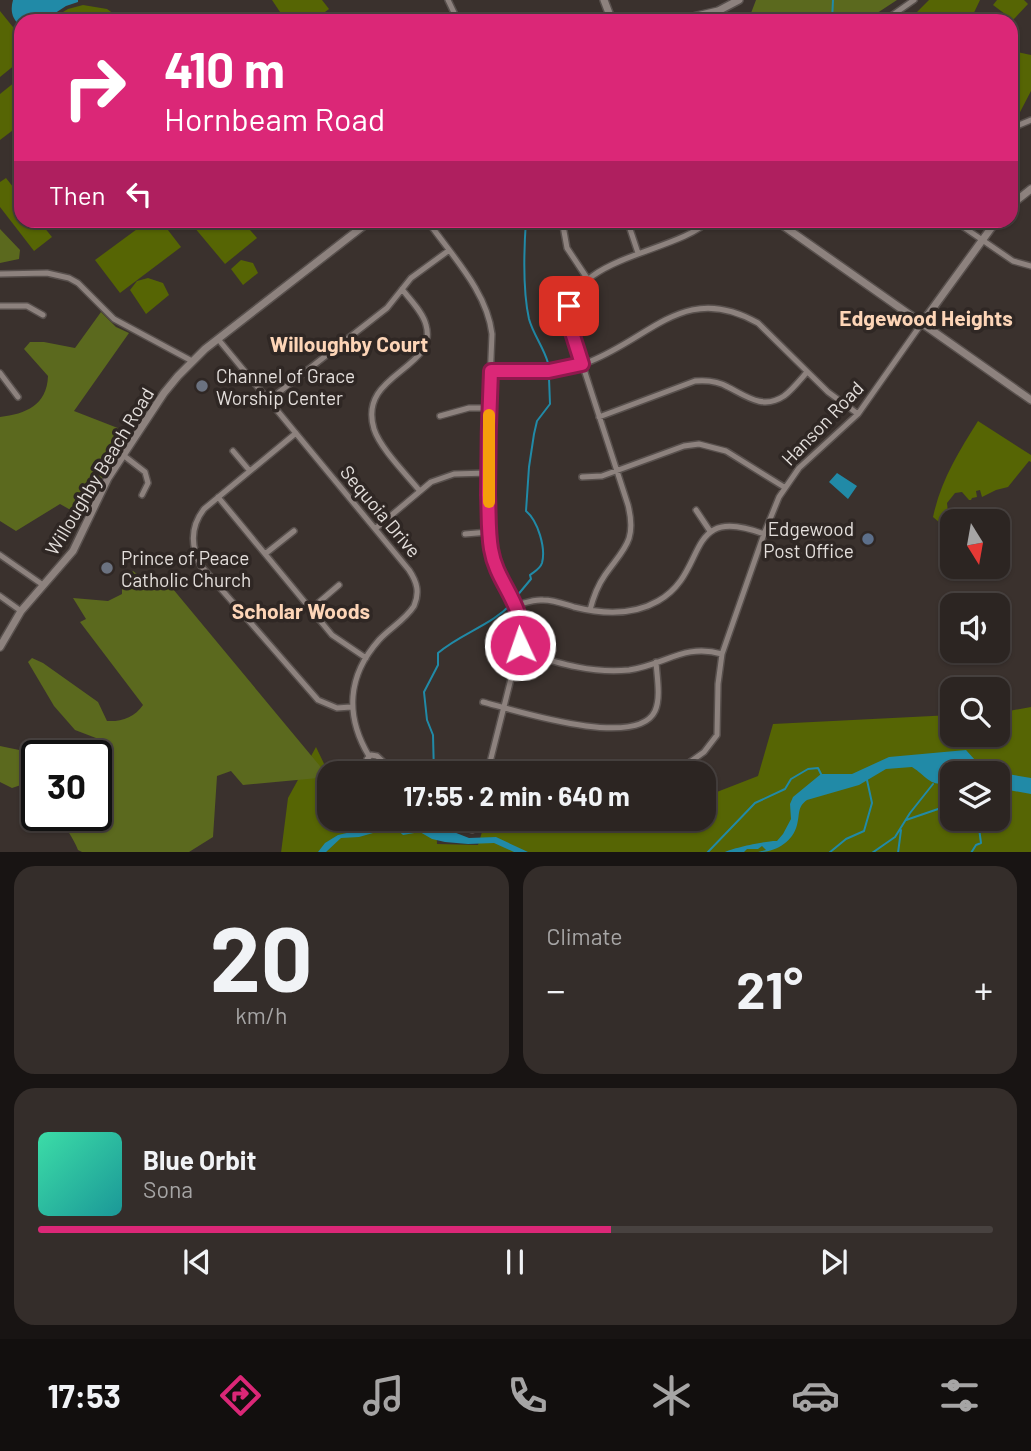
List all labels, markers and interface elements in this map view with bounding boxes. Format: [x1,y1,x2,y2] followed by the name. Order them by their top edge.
[164,39,285,98] text: 410 m
[49,42,140,133] icon: right
[164,99,385,137] text: Hornbeam Road
[120,175,158,213] icon: left
[49,179,106,210] text: Then
[539,276,599,336] pin
[550,287,588,325] icon: arrive
[839,305,1013,330] district label: Edgewood Heights
[270,331,428,356] district label: Willoughby Court
[216,364,355,409] place label: Channel of Grace Worship Center
[776,376,868,470] street label: Hanson Road
[194,378,210,394] marker: Channel of Grace Worship Center
[40,383,158,559] street label: Willoughby Beach Road
[336,460,426,562] street label: Sequoia Drive
[940,509,1010,579] north arrow
[940,509,1010,831] map controls
[763,517,854,562] place label: Edgewood Post Office
[860,531,876,547] marker: Edgewood Post Office
[121,546,251,591] place label: Prince of Peace Catholic Church
[99,560,115,576] marker: Prince of Peace Catholic Church
[940,593,1010,663] button: sound
[232,598,370,623] district label: Scholar Woods
[483,608,557,682] position arrow
[940,677,1010,747] button: search
[21,740,112,831] speed limit sign: 30
[940,761,1010,831] button: layers
[403,780,630,811] text: 17:55 · 2 min · 640 m
[210,901,313,1010] text: 20
[547,922,623,950] text: Climate
[736,957,803,1019] text: 21°
[547,966,566,1012] text: −
[974,966,993,1012] text: +
[235,1001,287,1029] text: km/h
[143,1144,256,1175] text: Blue Orbit
[143,1175,193,1203] text: Sona
[178,1243,216,1281] icon: previous
[496,1243,534,1281] icon: pause
[815,1243,853,1281] icon: next
[216,1371,265,1420] icon: directions
[359,1371,408,1420] icon: music
[503,1371,552,1420] icon: phone
[647,1371,696,1420] icon: climate
[791,1371,840,1420] icon: car
[935,1371,984,1420] icon: filters
[47,1376,121,1414] text: 17:53

